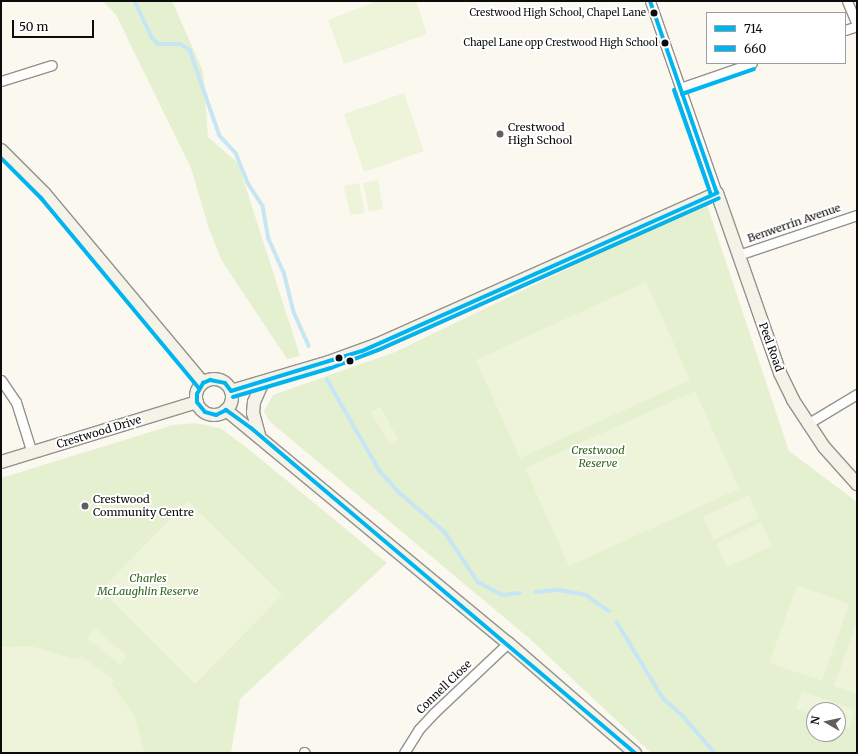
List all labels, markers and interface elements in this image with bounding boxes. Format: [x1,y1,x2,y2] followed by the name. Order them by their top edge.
[469,7,646,19] place label: Crestwood High School, Chapel Lane
[649,8,659,18] marker: Crestwood High School, Chapel Lane
[14,12,96,38] scale bar
[706,12,846,64] legend
[19,19,48,34] text: 50 m
[744,21,763,36] text: 714
[463,37,658,49] place label: Chapel Lane opp Crestwood High School
[660,38,670,48] marker: Chapel Lane opp Crestwood High School
[744,41,766,56] text: 660
[508,121,572,147] place label: Crestwood High School
[495,129,505,139] marker: Crestwood High School
[746,201,842,245] street label: Benwerrin Avenue
[756,321,786,373] street label: Peel Road
[334,353,344,363] unlabelled marker
[345,356,355,366] unlabelled marker
[55,413,143,451] street label: Crestwood Drive
[571,444,625,470] park label: Crestwood Reserve
[93,493,194,519] place label: Crestwood Community Centre
[80,501,90,511] marker: Crestwood Community Centre
[97,572,199,598] park label: Charles McLaughlin Reserve
[414,657,474,717] street label: Connell Close
[806,702,846,742] north arrow
[808,715,823,726] text: N

